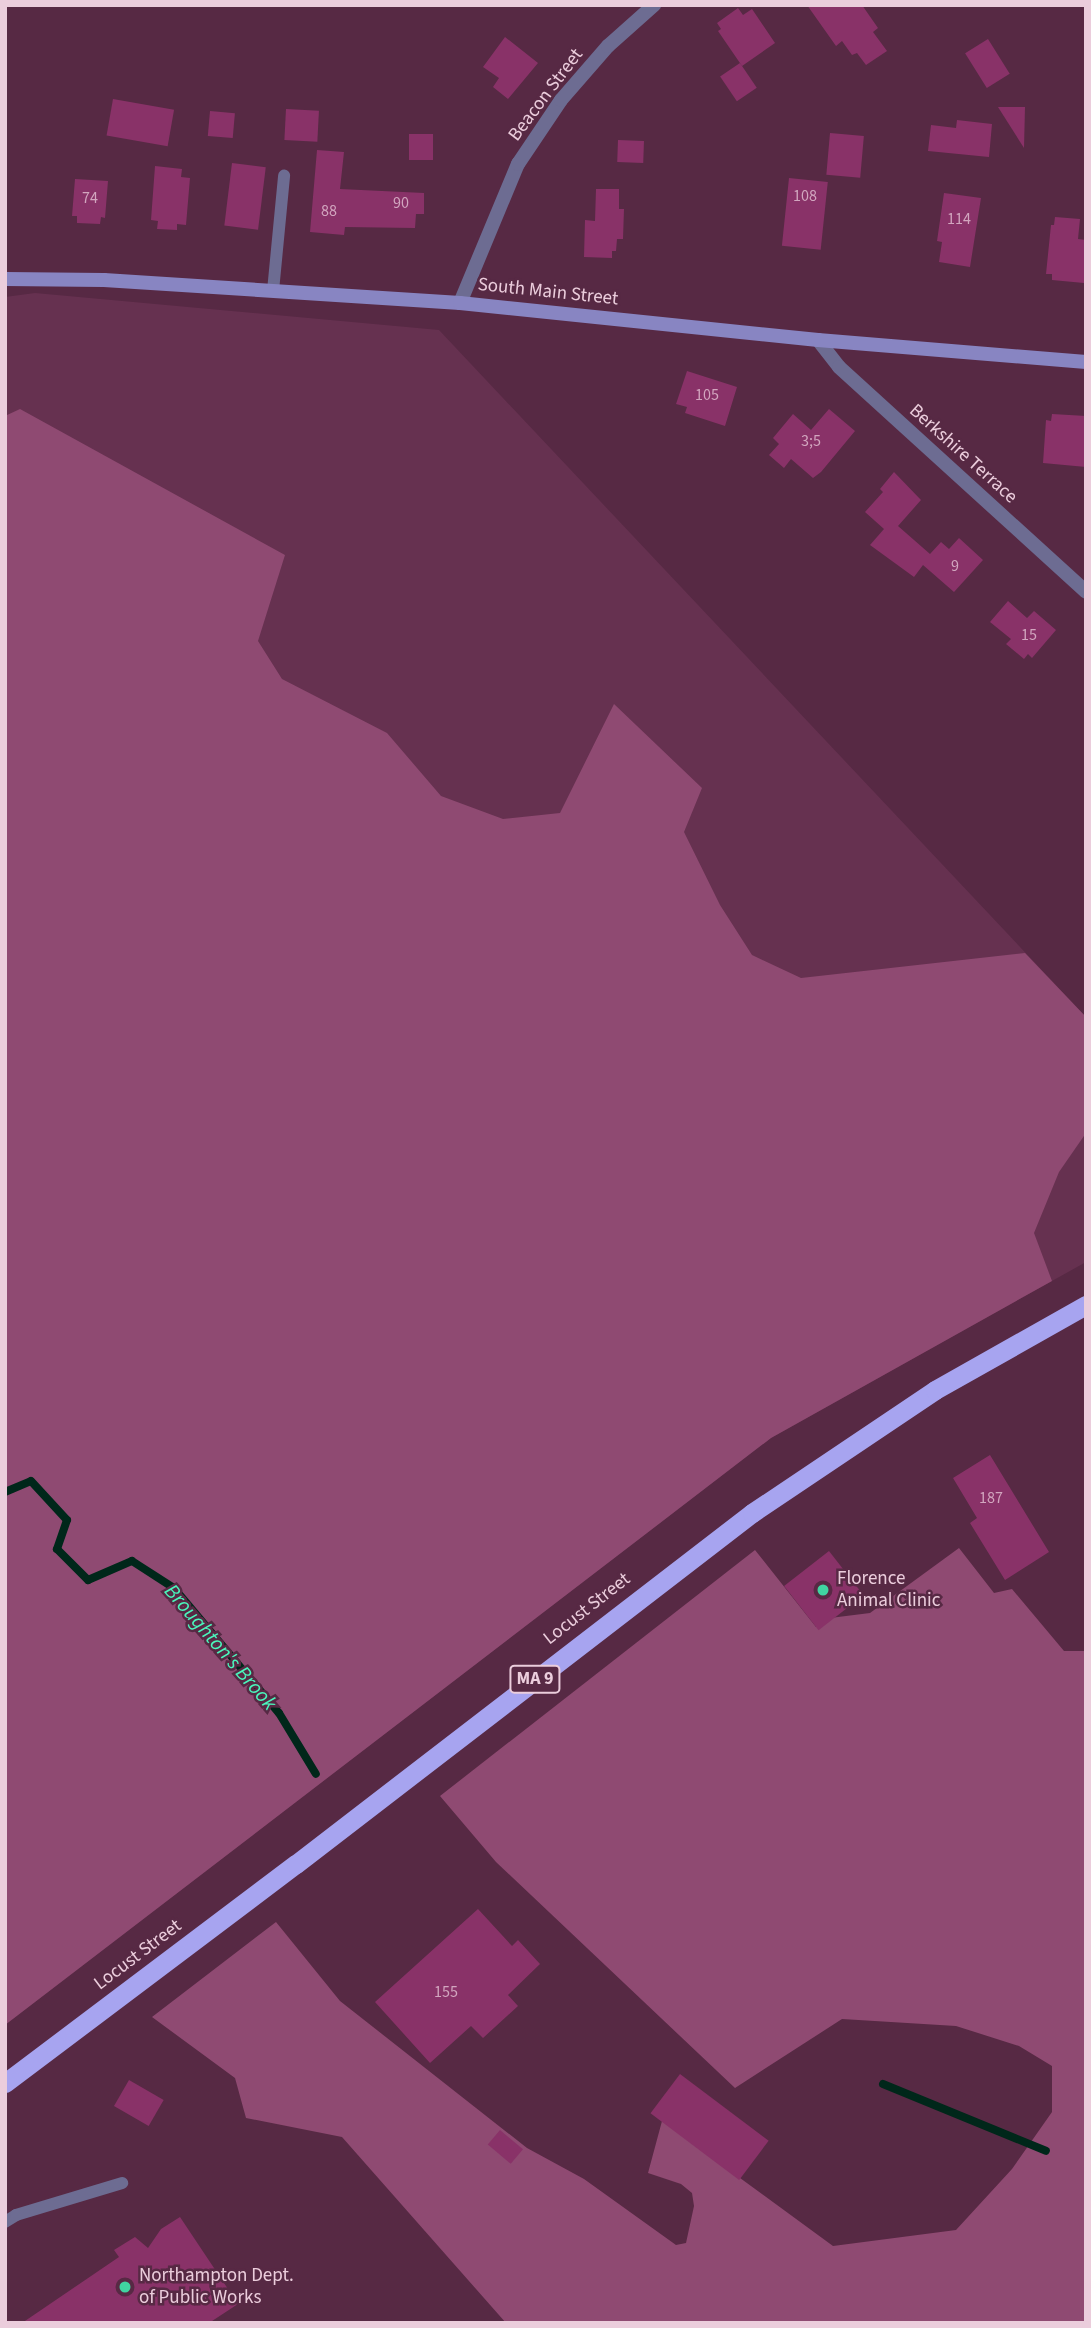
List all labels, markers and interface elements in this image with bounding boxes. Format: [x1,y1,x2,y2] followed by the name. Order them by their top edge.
[504,44,588,146] street label: Beacon Street
[793,186,817,206] house number: 108
[82,188,98,208] house number: 74
[393,193,409,213] house number: 90
[321,201,337,221] house number: 88
[947,209,971,229] house number: 114
[477,273,619,311] street label: South Main Street
[695,385,719,405] house number: 105
[904,400,1022,508] street label: Berkshire Terrace
[801,431,821,451] house number: 3;5
[951,556,959,576] house number: 9
[1021,625,1037,645] house number: 15
[979,1488,1003,1508] house number: 187
[539,1568,635,1650] street label: Locust Street
[837,1568,940,1612] place label: Florence Animal Clinic
[159,1579,283,1715] water label: Broughton's Brook
[815,1582,831,1598] marker: Florence Animal Clinic
[509,1664,561,1694] road number: MA 9
[90,1915,186,1995] street label: Locust Street
[434,1982,458,2002] house number: 155
[139,2265,294,2309] place label: Northampton Dept. of Public Works
[117,2279,133,2295] marker: Northampton Dept. of Public Works

